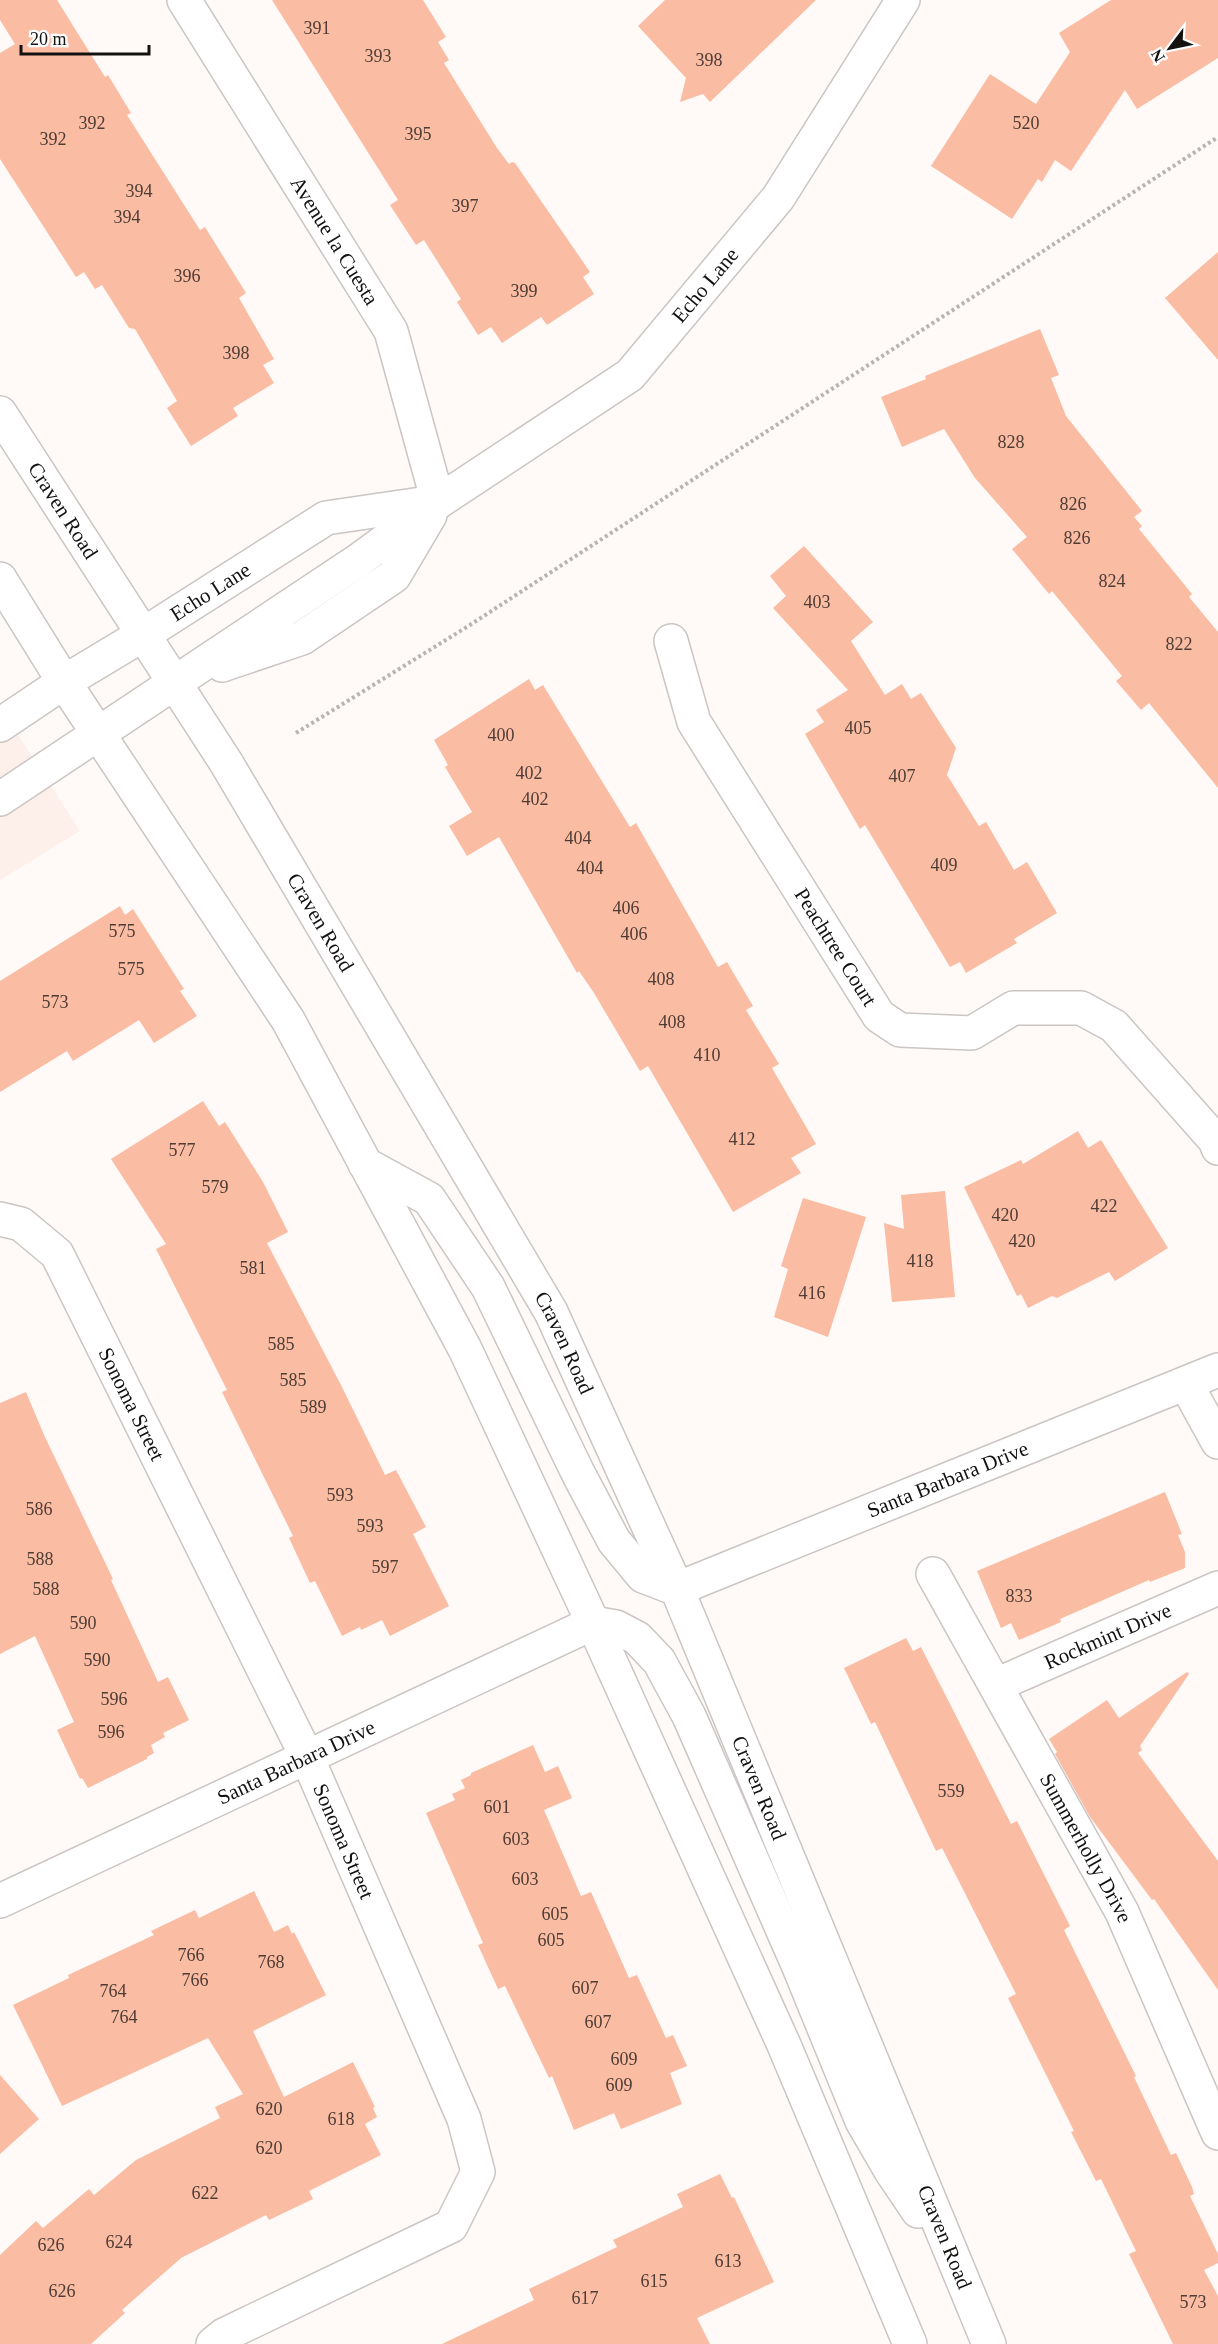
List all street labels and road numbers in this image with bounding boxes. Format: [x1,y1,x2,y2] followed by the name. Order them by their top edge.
[286,172,384,310] street label: Avenue la Cuesta
[667,243,743,328] street label: Echo Lane
[23,458,103,564] street label: Craven Road
[166,557,255,626] street label: Echo Lane
[282,869,359,976] street label: Craven Road
[790,884,882,1011] street label: Peachtree Court
[530,1287,599,1398] street label: Craven Road
[93,1344,170,1465] street label: Sonoma Street
[864,1436,1032,1523] street label: Santa Barbara Drive
[1041,1598,1175,1674] street label: Rockmint Drive
[213,1715,379,1809] street label: Santa Barbara Drive
[727,1732,791,1844] street label: Craven Road
[1035,1769,1137,1926] street label: Summerholly Drive
[308,1780,379,1903] street label: Sonoma Street
[913,2181,977,2293] street label: Craven Road

